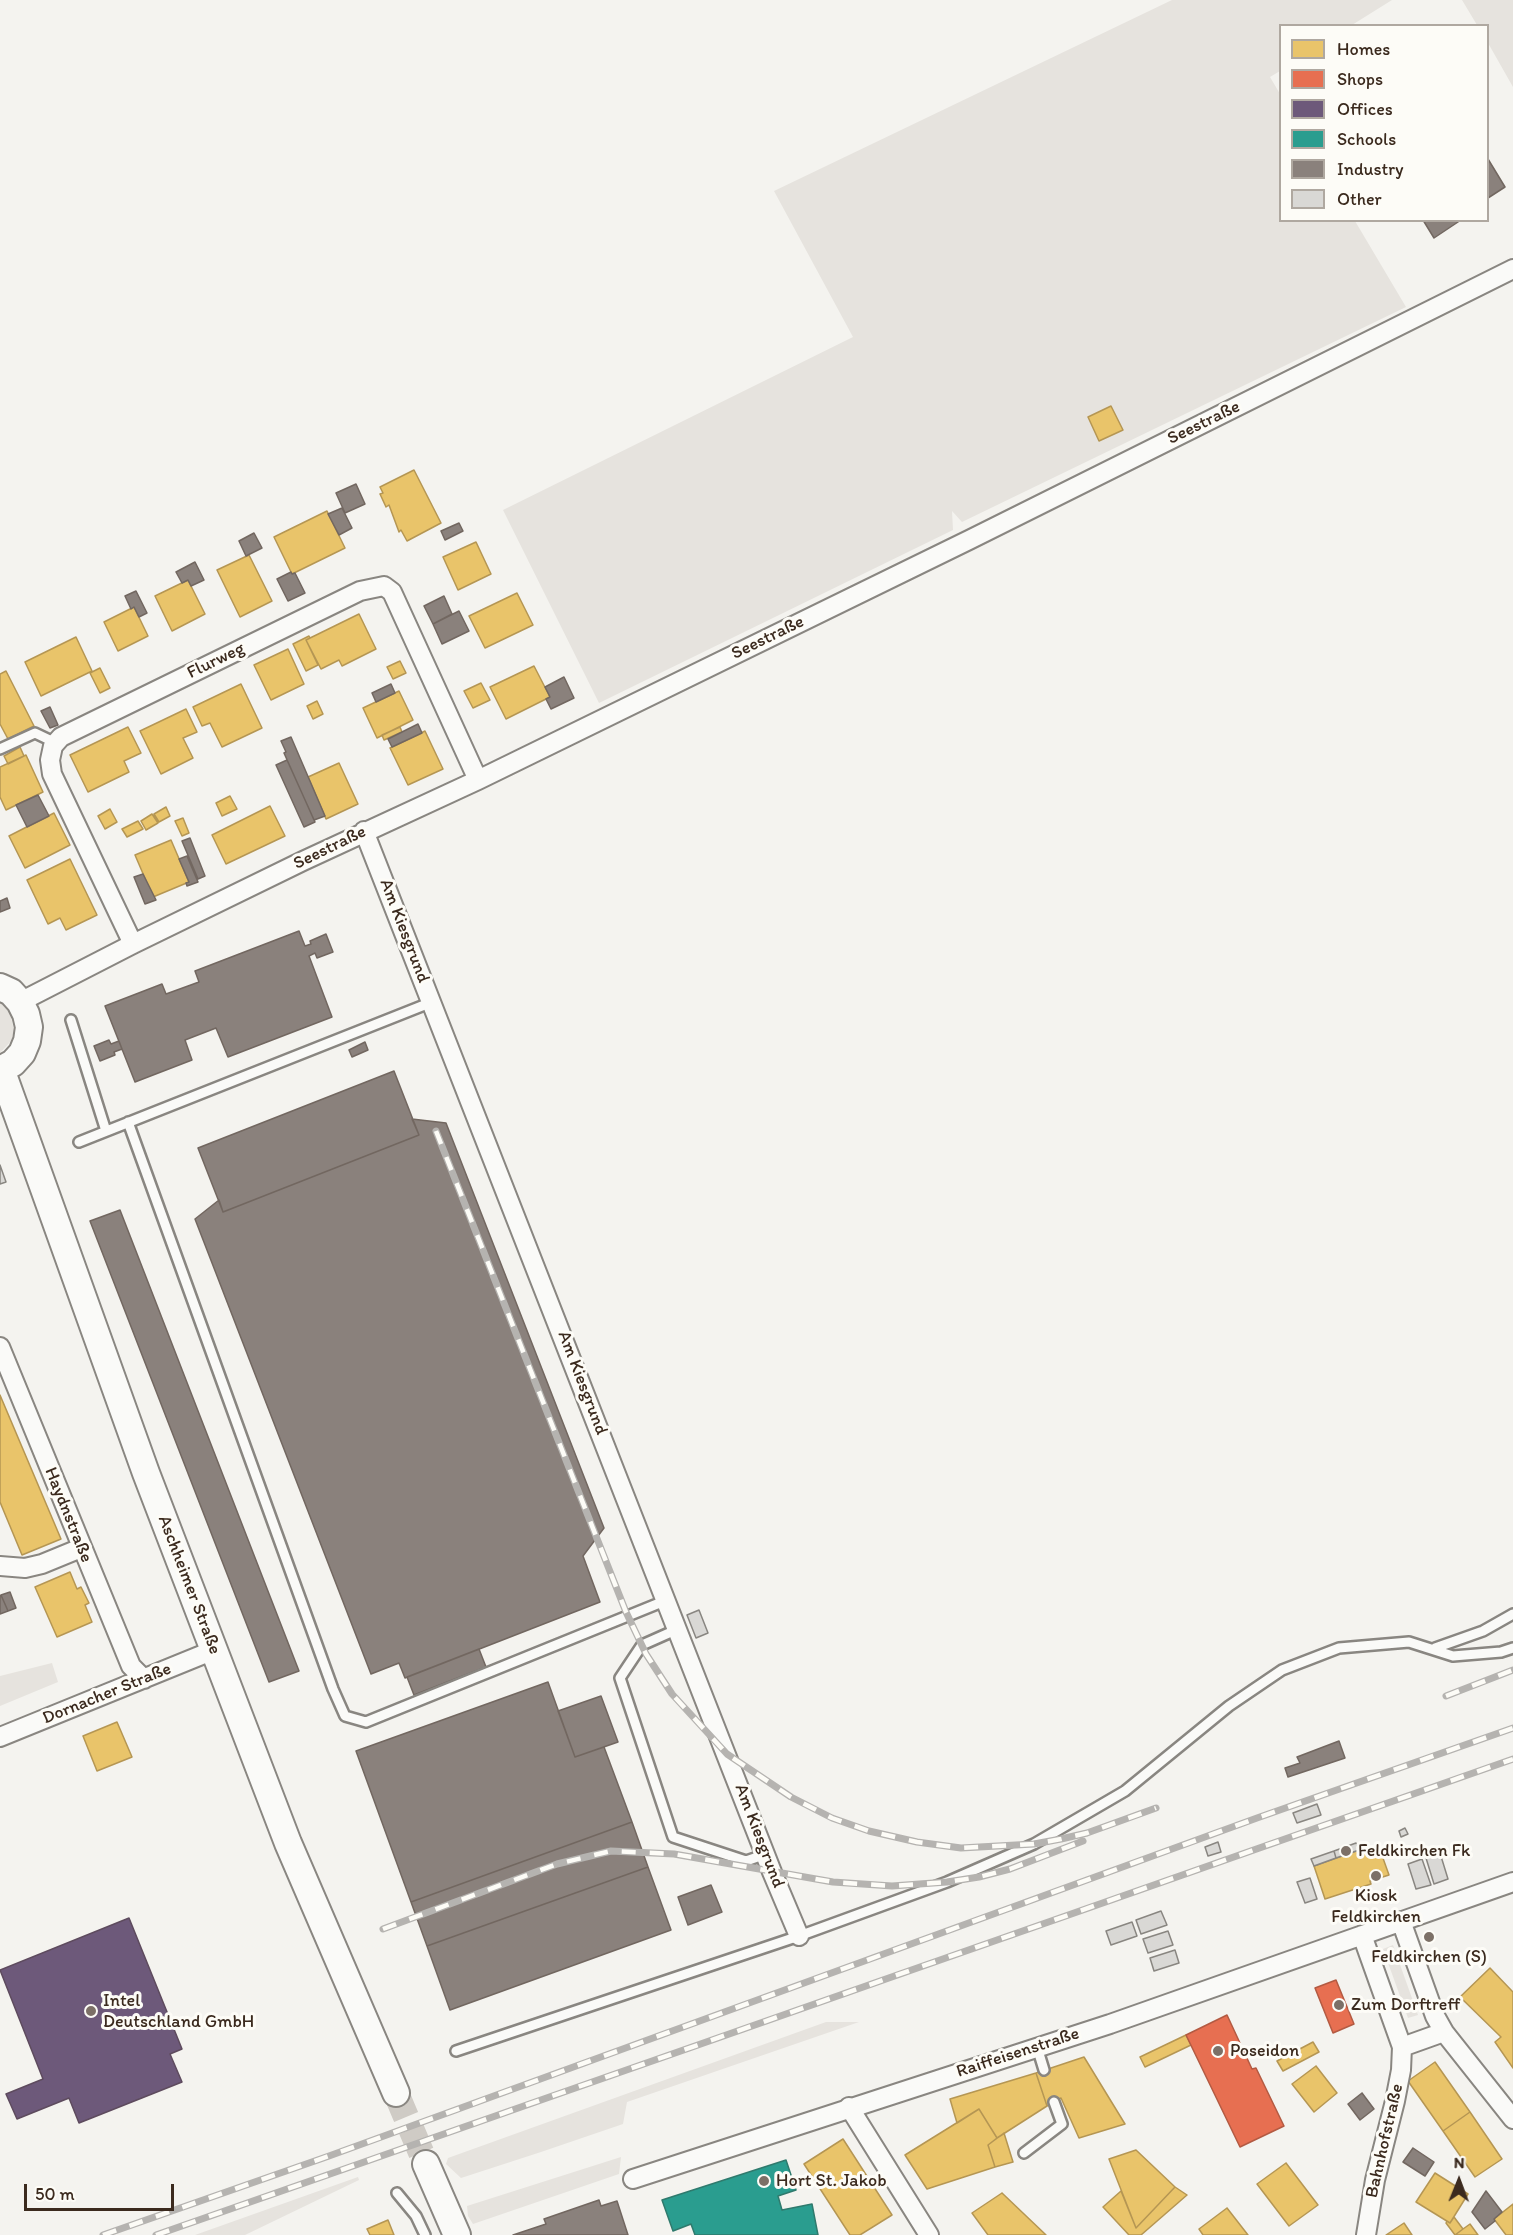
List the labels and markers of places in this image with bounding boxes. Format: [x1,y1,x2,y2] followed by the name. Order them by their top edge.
[1358,1840,1470,1862] place label: Feldkirchen Fk
[1339,1844,1353,1858] marker: Feldkirchen Fk
[1369,1869,1383,1883] marker: Kiosk Feldkirchen
[1331,1885,1421,1928] place label: Kiosk Feldkirchen
[1422,1930,1436,1944] marker: Feldkirchen (S)
[1371,1946,1487,1968] place label: Feldkirchen (S)
[103,1990,254,2032] place label: Intel Deutschland GmbH
[1351,1994,1460,2016] place label: Zum Dorftreff
[1332,1998,1346,2012] marker: Zum Dorftreff
[84,2004,98,2018] marker: Intel Deutschland GmbH
[1230,2040,1299,2062] place label: Poseidon
[1211,2044,1225,2058] marker: Poseidon
[776,2170,887,2192] place label: Hort St. Jakob
[757,2174,771,2188] marker: Hort St. Jakob

